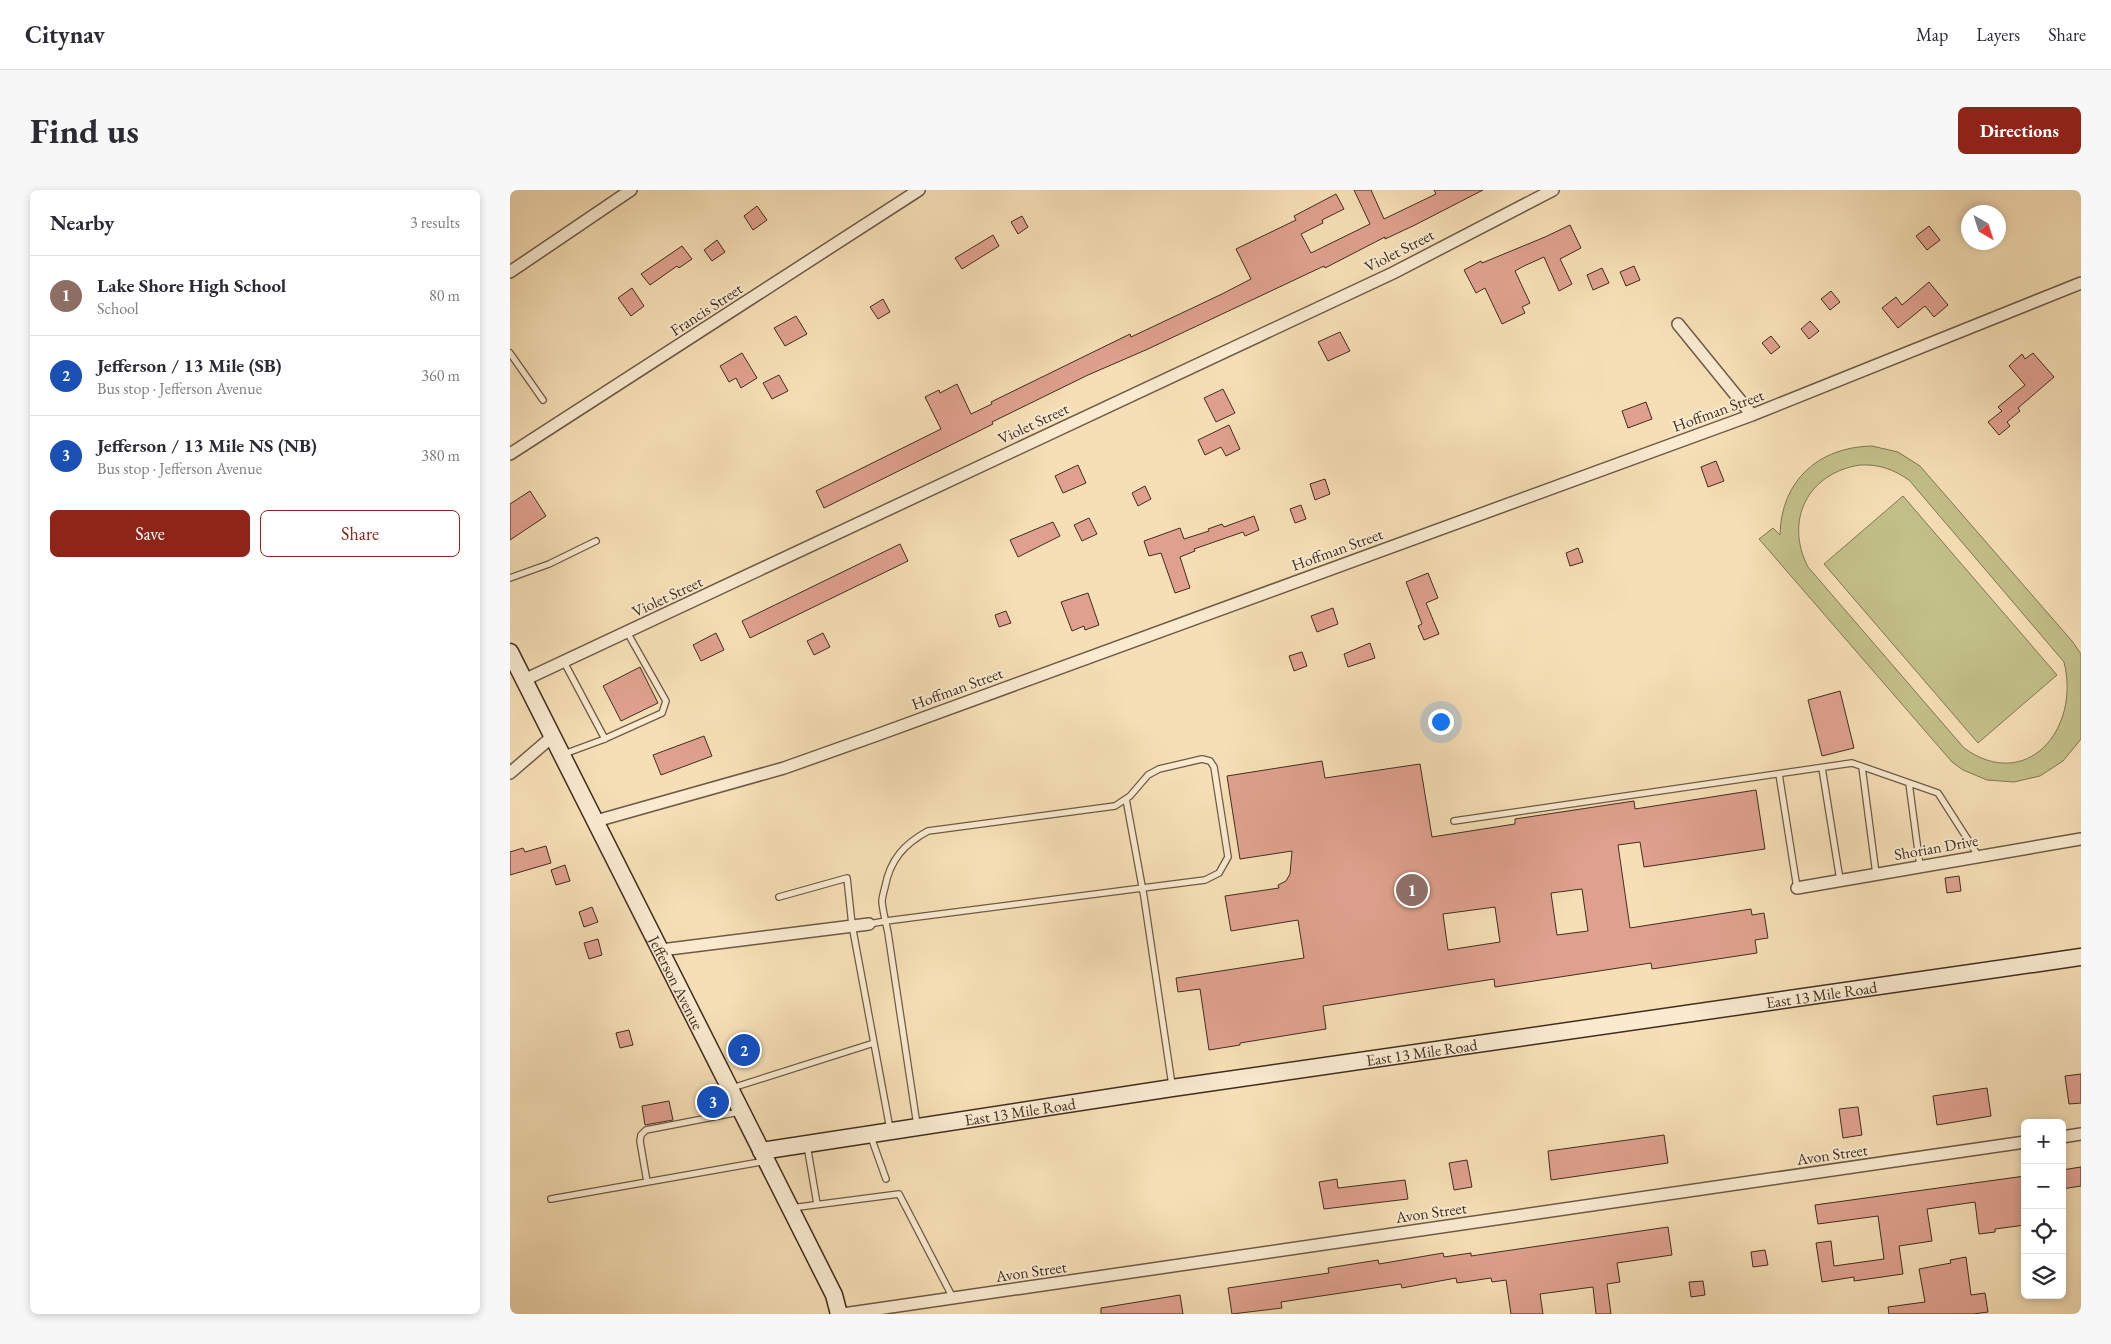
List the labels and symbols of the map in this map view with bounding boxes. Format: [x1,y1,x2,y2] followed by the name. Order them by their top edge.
[1961,205,2006,250] north arrow
[1361,224,1438,277] street label: Violet Street
[666,278,747,341] street label: Francis Street
[1670,384,1767,437] street label: Hoffman Street
[995,398,1072,449] street label: Violet Street
[1289,523,1386,576] street label: Hoffman Street
[629,571,706,622] street label: Violet Street
[909,662,1006,715] street label: Hoffman Street
[1428,709,1454,735] your location
[1892,830,1980,865] street label: Shorian Drive
[1396,871,1428,909] pin: 1
[643,930,709,1033] street label: Jefferson Avenue
[1765,976,1879,1013] street label: East 13 Mile Road
[728,1031,760,1069] pin: 2
[1365,1034,1480,1071] street label: East 13 Mile Road
[697,1083,729,1121] pin: 3
[963,1093,1078,1131] street label: East 13 Mile Road
[1794,1139,1869,1170] street label: Avon Street
[1393,1197,1468,1228] street label: Avon Street
[993,1256,1068,1287] street label: Avon Street

